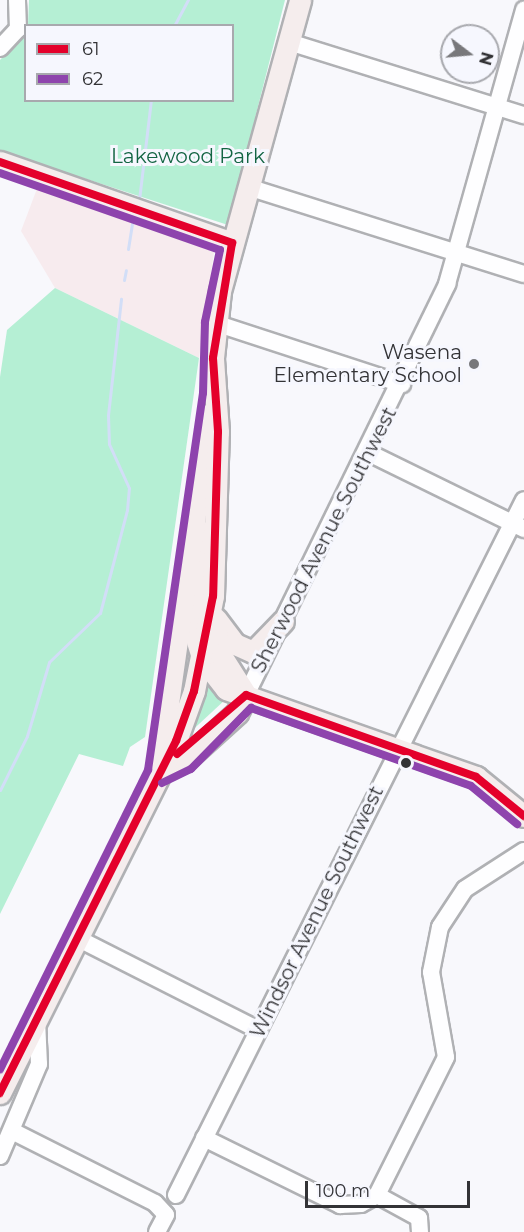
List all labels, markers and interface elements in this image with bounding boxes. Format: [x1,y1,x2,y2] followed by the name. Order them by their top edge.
[24,24,234,102] legend
[440,24,500,84] north arrow
[82,38,99,60] text: 61
[475,50,497,67] text: N
[82,68,103,90] text: 62
[111,144,265,168] park label: Lakewood Park
[273,340,462,387] place label: Wasena Elementary School
[467,357,481,371] marker: Wasena Elementary School
[246,403,402,677] street label: Sherwood Avenue Southwest
[400,757,412,769] unlabelled marker
[245,782,389,1042] street label: Windsor Avenue Southwest
[308,1169,473,1207] scale bar
[316,1180,370,1202] text: 100 m

